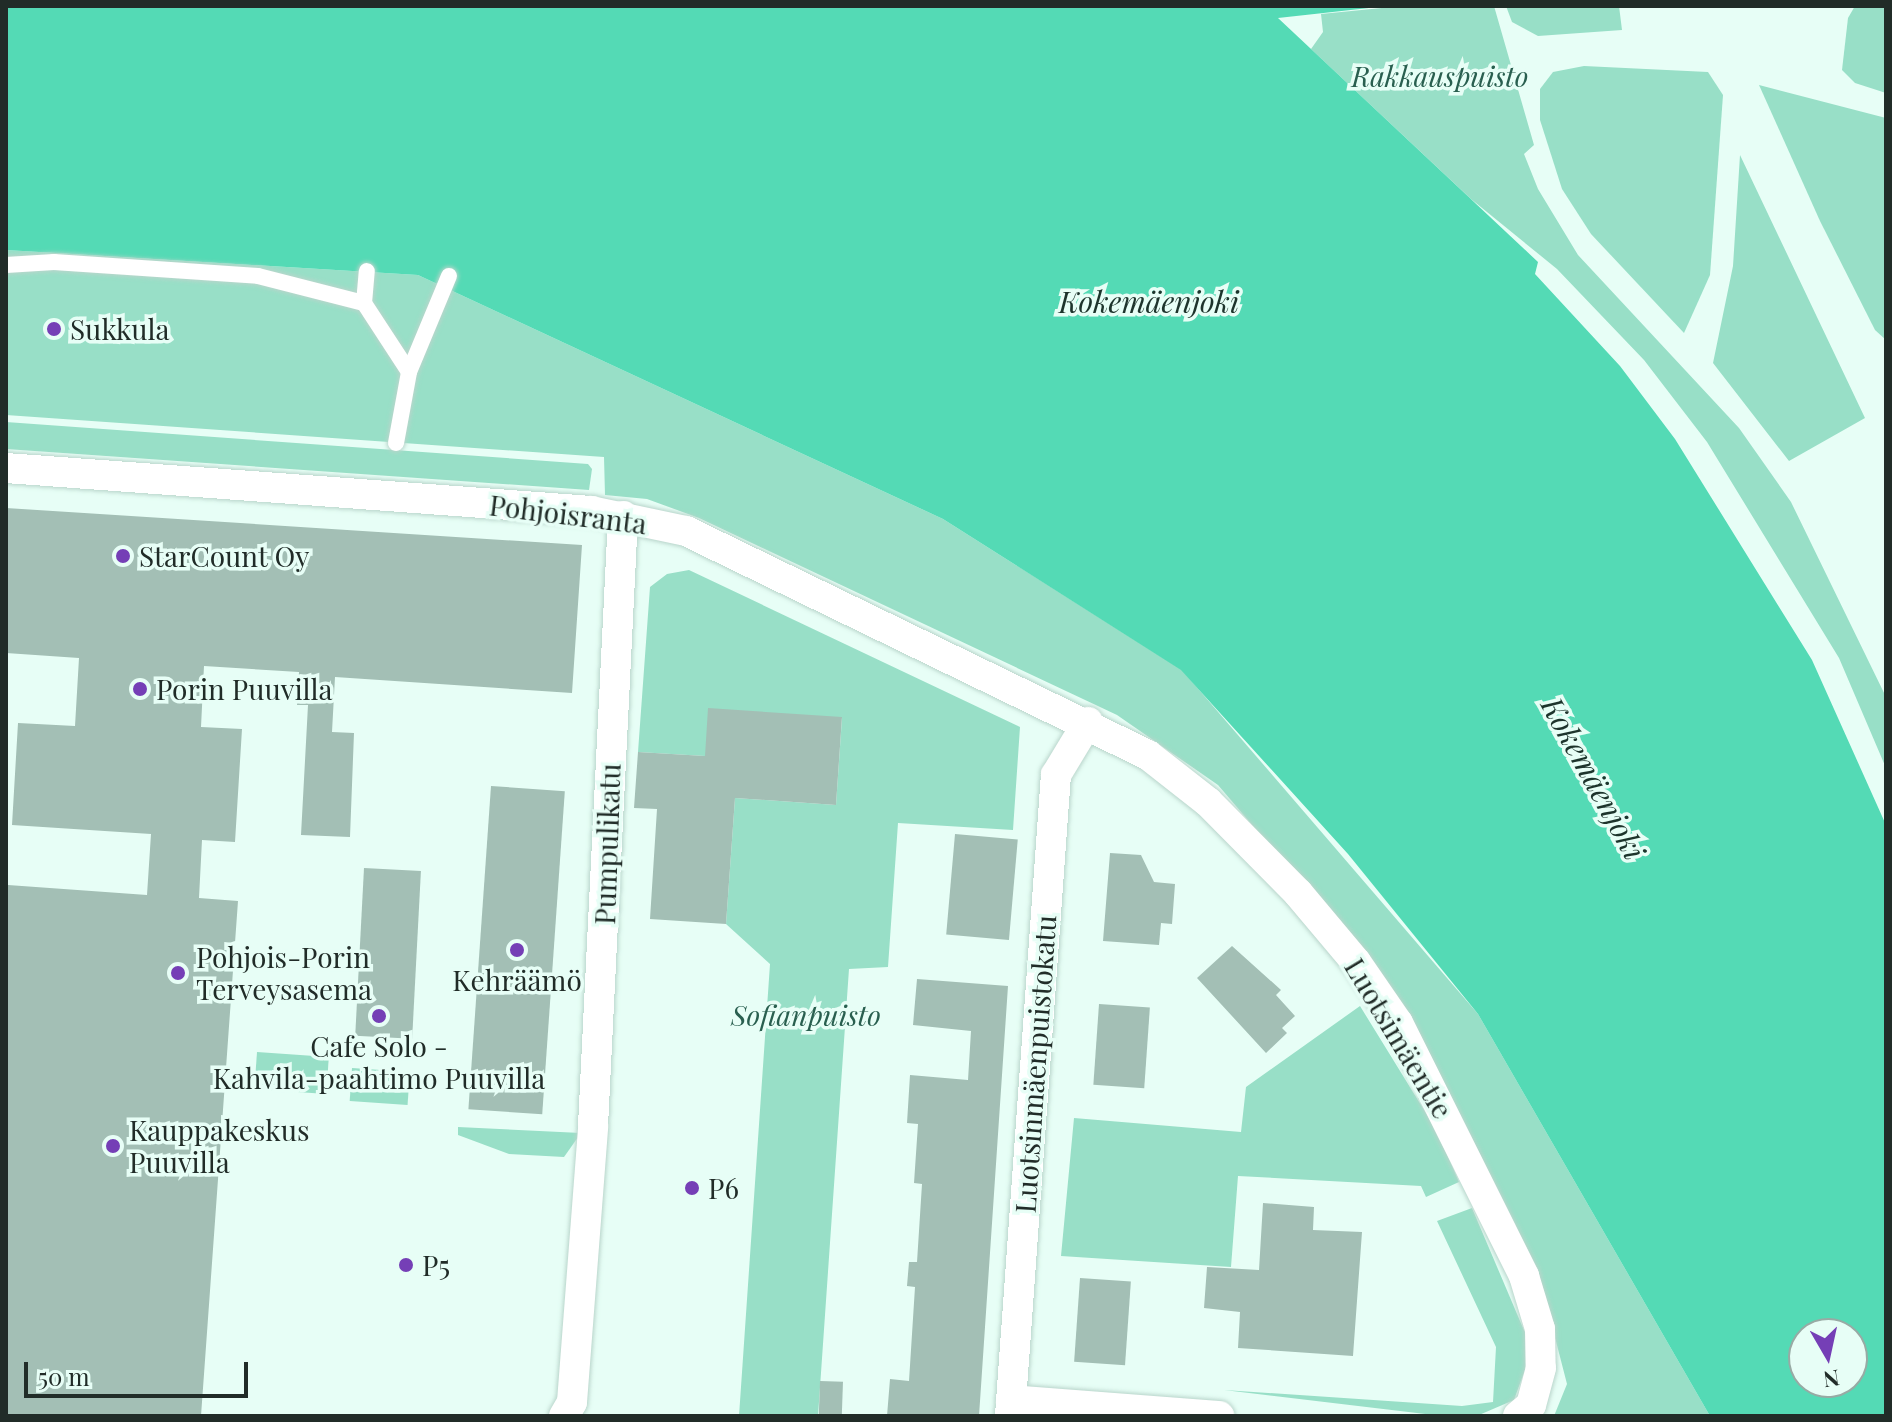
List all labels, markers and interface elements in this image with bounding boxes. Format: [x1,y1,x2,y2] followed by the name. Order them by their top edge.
[1352,59,1528,93] park label: Rakkauspuisto
[1059,283,1239,319] water label: Kokemäenjoki
[70,312,170,346] place label: Sukkula
[45,320,63,338] marker: Sukkula
[487,488,649,540] street label: Pohjoisranta
[139,539,310,573] place label: StarCount Oy
[114,547,132,565] marker: StarCount Oy
[156,672,333,706] place label: Porin Puuvilla
[131,680,149,698] marker: Porin Puuvilla
[1535,690,1653,866] water label: Kokemäenjoki
[587,763,627,925] street label: Pumpulikatu
[1008,914,1062,1214] street label: Luotsinmäenpuistokatu
[196,940,372,1006] place label: Pohjois-Porin Terveysasema
[508,941,526,959] marker: Kehräämö
[1338,952,1460,1124] street label: Luotsimäentie
[167,962,189,984] marker: Pohjois-Porin Terveysasema
[452,963,582,997] place label: Kehräämö
[731,998,881,1032] park label: Sofianpuisto
[370,1007,388,1025] marker: Cafe Solo - Kahvila-paahtimo Puuvilla
[213,1029,545,1095] place label: Cafe Solo - Kahvila-paahtimo Puuvilla
[129,1113,310,1179] place label: Kauppakeskus Puuvilla
[104,1137,122,1155] marker: Kauppakeskus Puuvilla
[708,1171,739,1205] place label: P6
[683,1179,701,1197] marker: P6
[422,1248,450,1282] place label: P5
[397,1256,415,1274] marker: P5
[1788,1318,1868,1398] north arrow
[28,1346,252,1396] scale bar
[38,1360,90,1392] text: 50 m
[1821,1364,1842,1396] text: N

